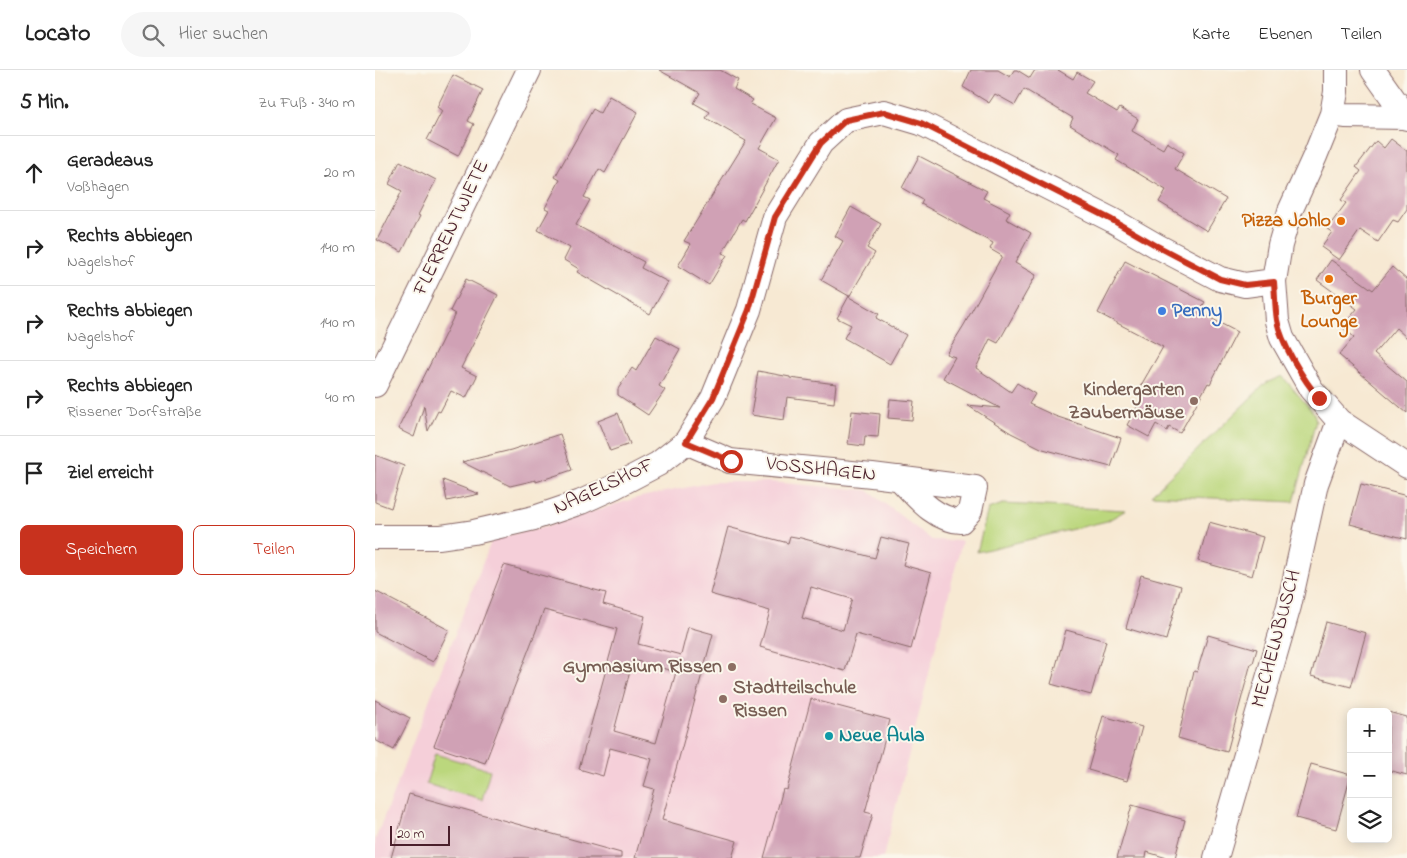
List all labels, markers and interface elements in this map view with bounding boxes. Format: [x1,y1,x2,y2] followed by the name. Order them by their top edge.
[121,12,471,57] search box
[25,17,91,52] text: Locato
[139,21,167,49] icon: search
[179,21,268,48] text: Hier suchen
[1192,22,1230,48] text: Karte
[1258,22,1312,48] text: Ebenen
[1340,22,1382,48] text: Teilen
[20,88,68,118] text: 5 Min.
[258,91,355,115] text: Zu Fuß · 340 m
[67,148,154,175] text: Geradeaus
[406,155,497,302] street label: FLERRENTWIETE
[20,159,48,187] icon: ahead
[324,161,355,185] text: 20 m
[67,175,129,199] text: Voßhagen
[1242,207,1331,236] place label: Pizza Johlo
[1335,215,1347,227] marker: Pizza Johlo
[67,223,192,250] text: Rechts abbiegen
[20,234,48,262] icon: right
[320,236,355,260] text: 140 m
[67,250,135,274] text: Nagelshof
[1323,273,1335,285] marker: Burger Lounge
[1300,285,1359,338] place label: Burger Lounge
[1172,297,1222,327] place label: Penny
[67,298,192,325] text: Rechts abbiegen
[1156,305,1168,317] marker: Penny
[20,309,48,337] icon: right
[320,311,355,335] text: 140 m
[67,325,135,349] text: Nagelshof
[67,373,192,400] text: Rechts abbiegen
[1069,376,1185,428] place label: Kindergarten Zaubermäuse
[20,384,48,412] icon: right
[325,386,355,410] text: 40 m
[1308,387,1331,410] route end
[1188,395,1200,407] marker: Kindergarten Zaubermäuse
[67,400,201,424] text: Rissener Dorfstraße
[720,450,743,473] route start
[764,450,877,490] street label: VOSSHAGEN
[549,451,659,523] street label: NAGELSHOF
[20,459,48,487] icon: arrive
[67,460,154,487] text: Ziel erreicht
[20,525,183,575] button: Speichern
[193,525,355,575] button: Teilen
[1245,567,1309,711] street label: MECHELNBUSCH
[563,653,722,683] place label: Gymnasium Rissen
[726,661,738,673] marker: Gymnasium Rissen
[733,674,857,726] place label: Stadtteilschule Rissen
[717,693,729,705] marker: Stadtteilschule Rissen
[1347,708,1392,843] map controls
[1347,708,1392,753] button: +
[839,722,925,751] place label: Neue Aula
[823,730,835,742] marker: Neue Aula
[1347,753,1392,798] button: −
[1347,798,1392,843] button: layers
[390,823,450,846] scale bar
[397,824,424,845] text: 20 m

